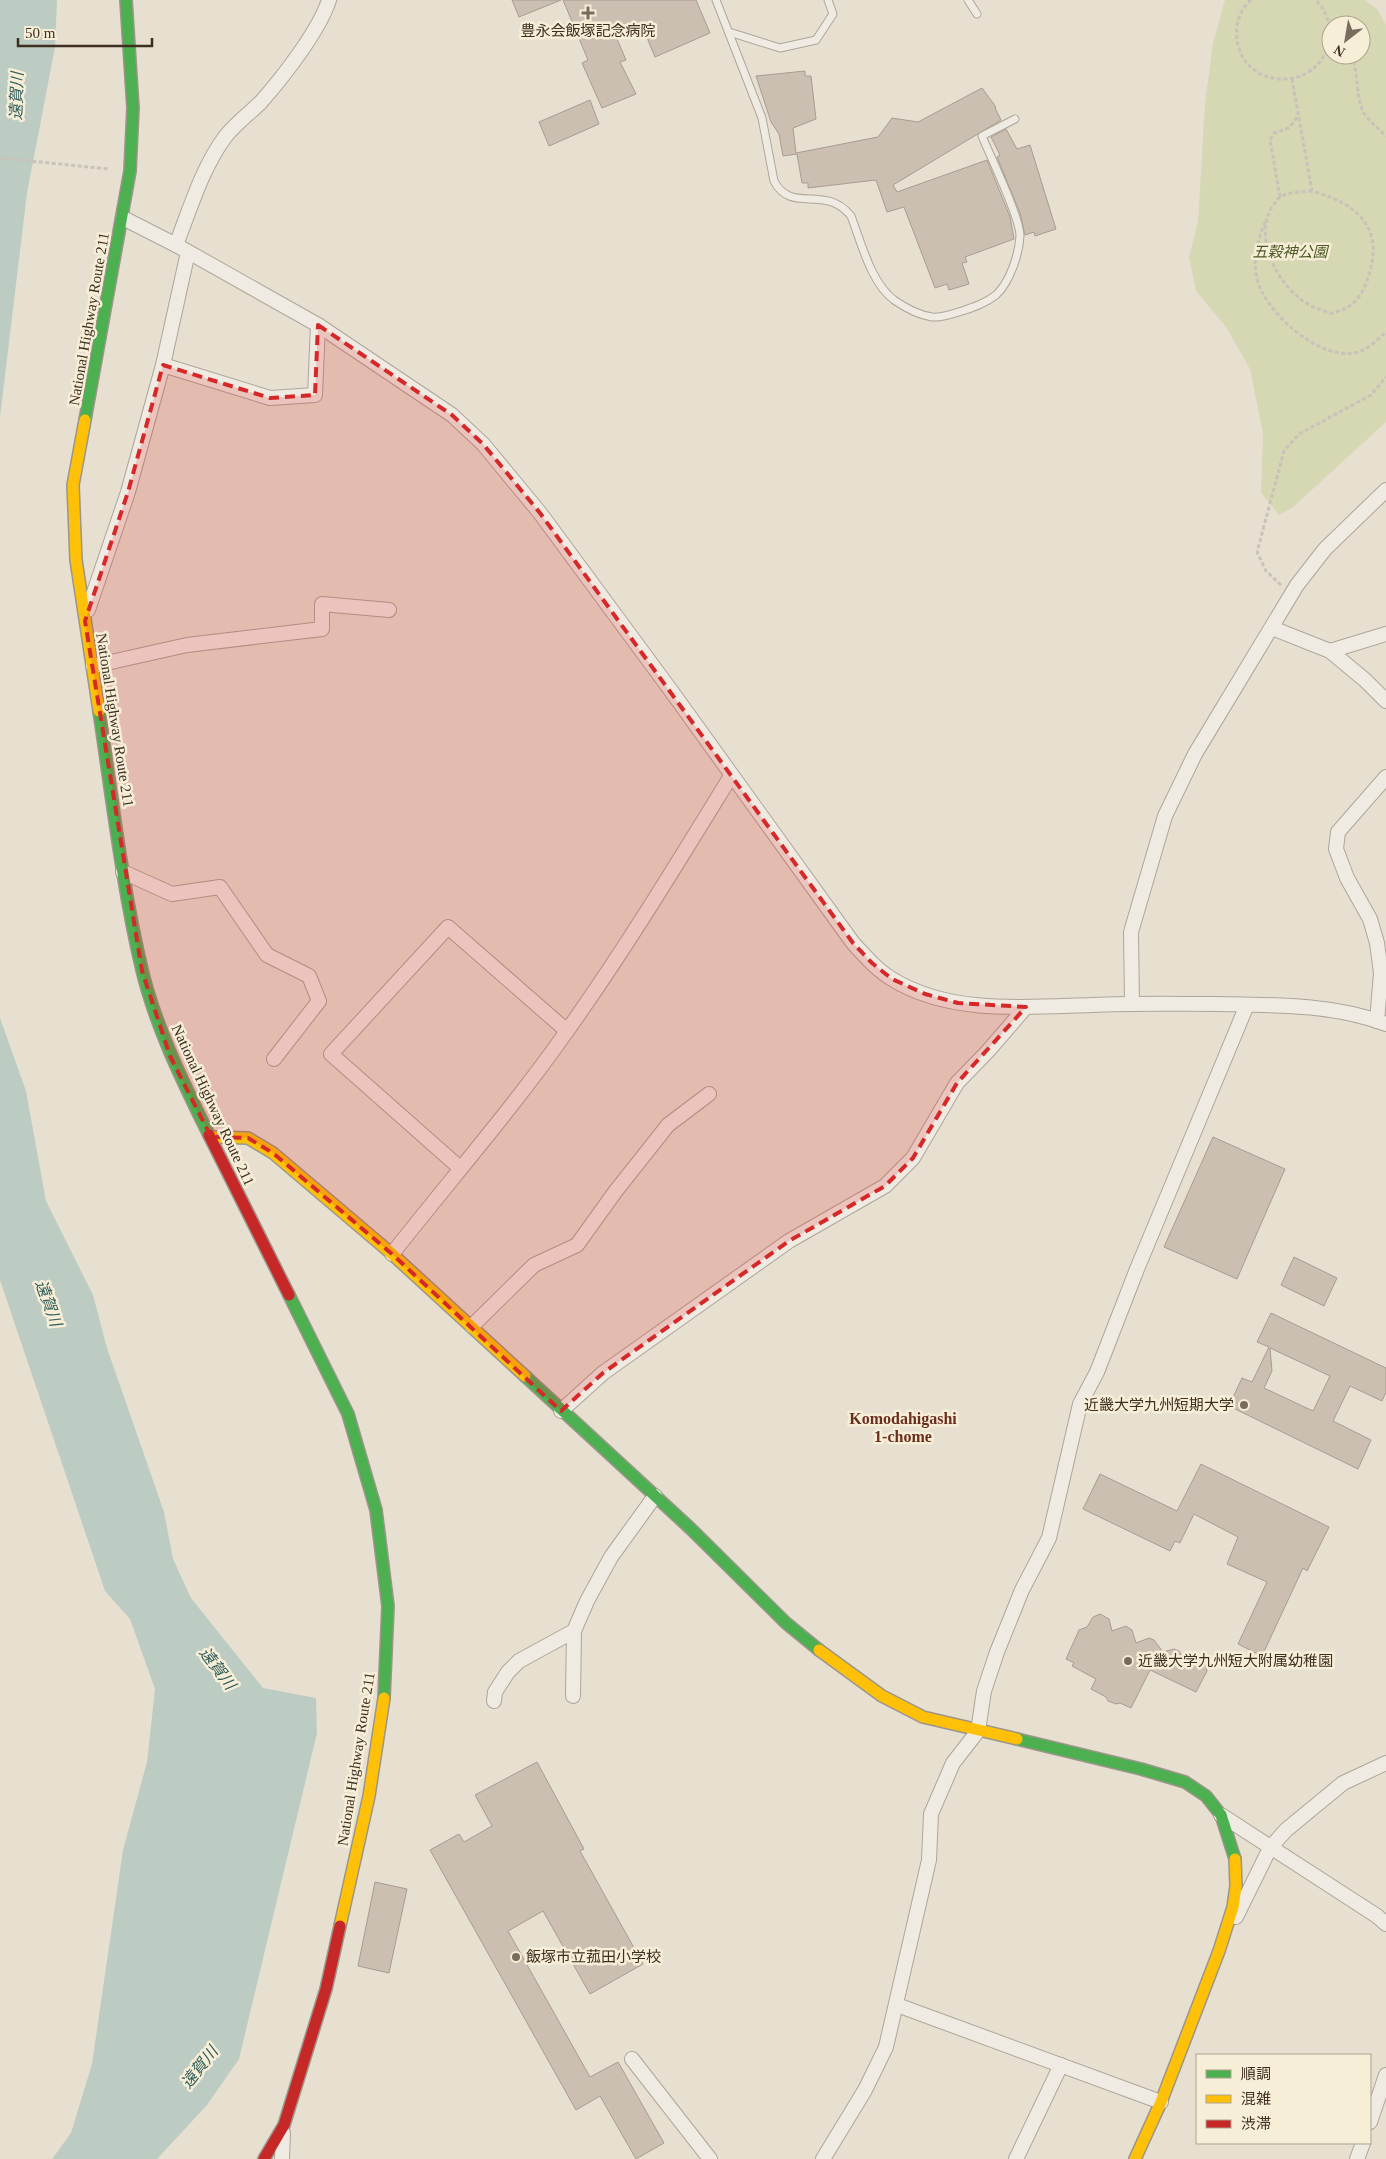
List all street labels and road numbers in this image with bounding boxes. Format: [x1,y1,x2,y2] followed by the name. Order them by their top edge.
[66,231,112,407] street label: National Highway Route 211
[93,632,137,808] street label: National Highway Route 211
[169,1022,257,1188] street label: National Highway Route 211
[334,1671,378,1847] street label: National Highway Route 211

